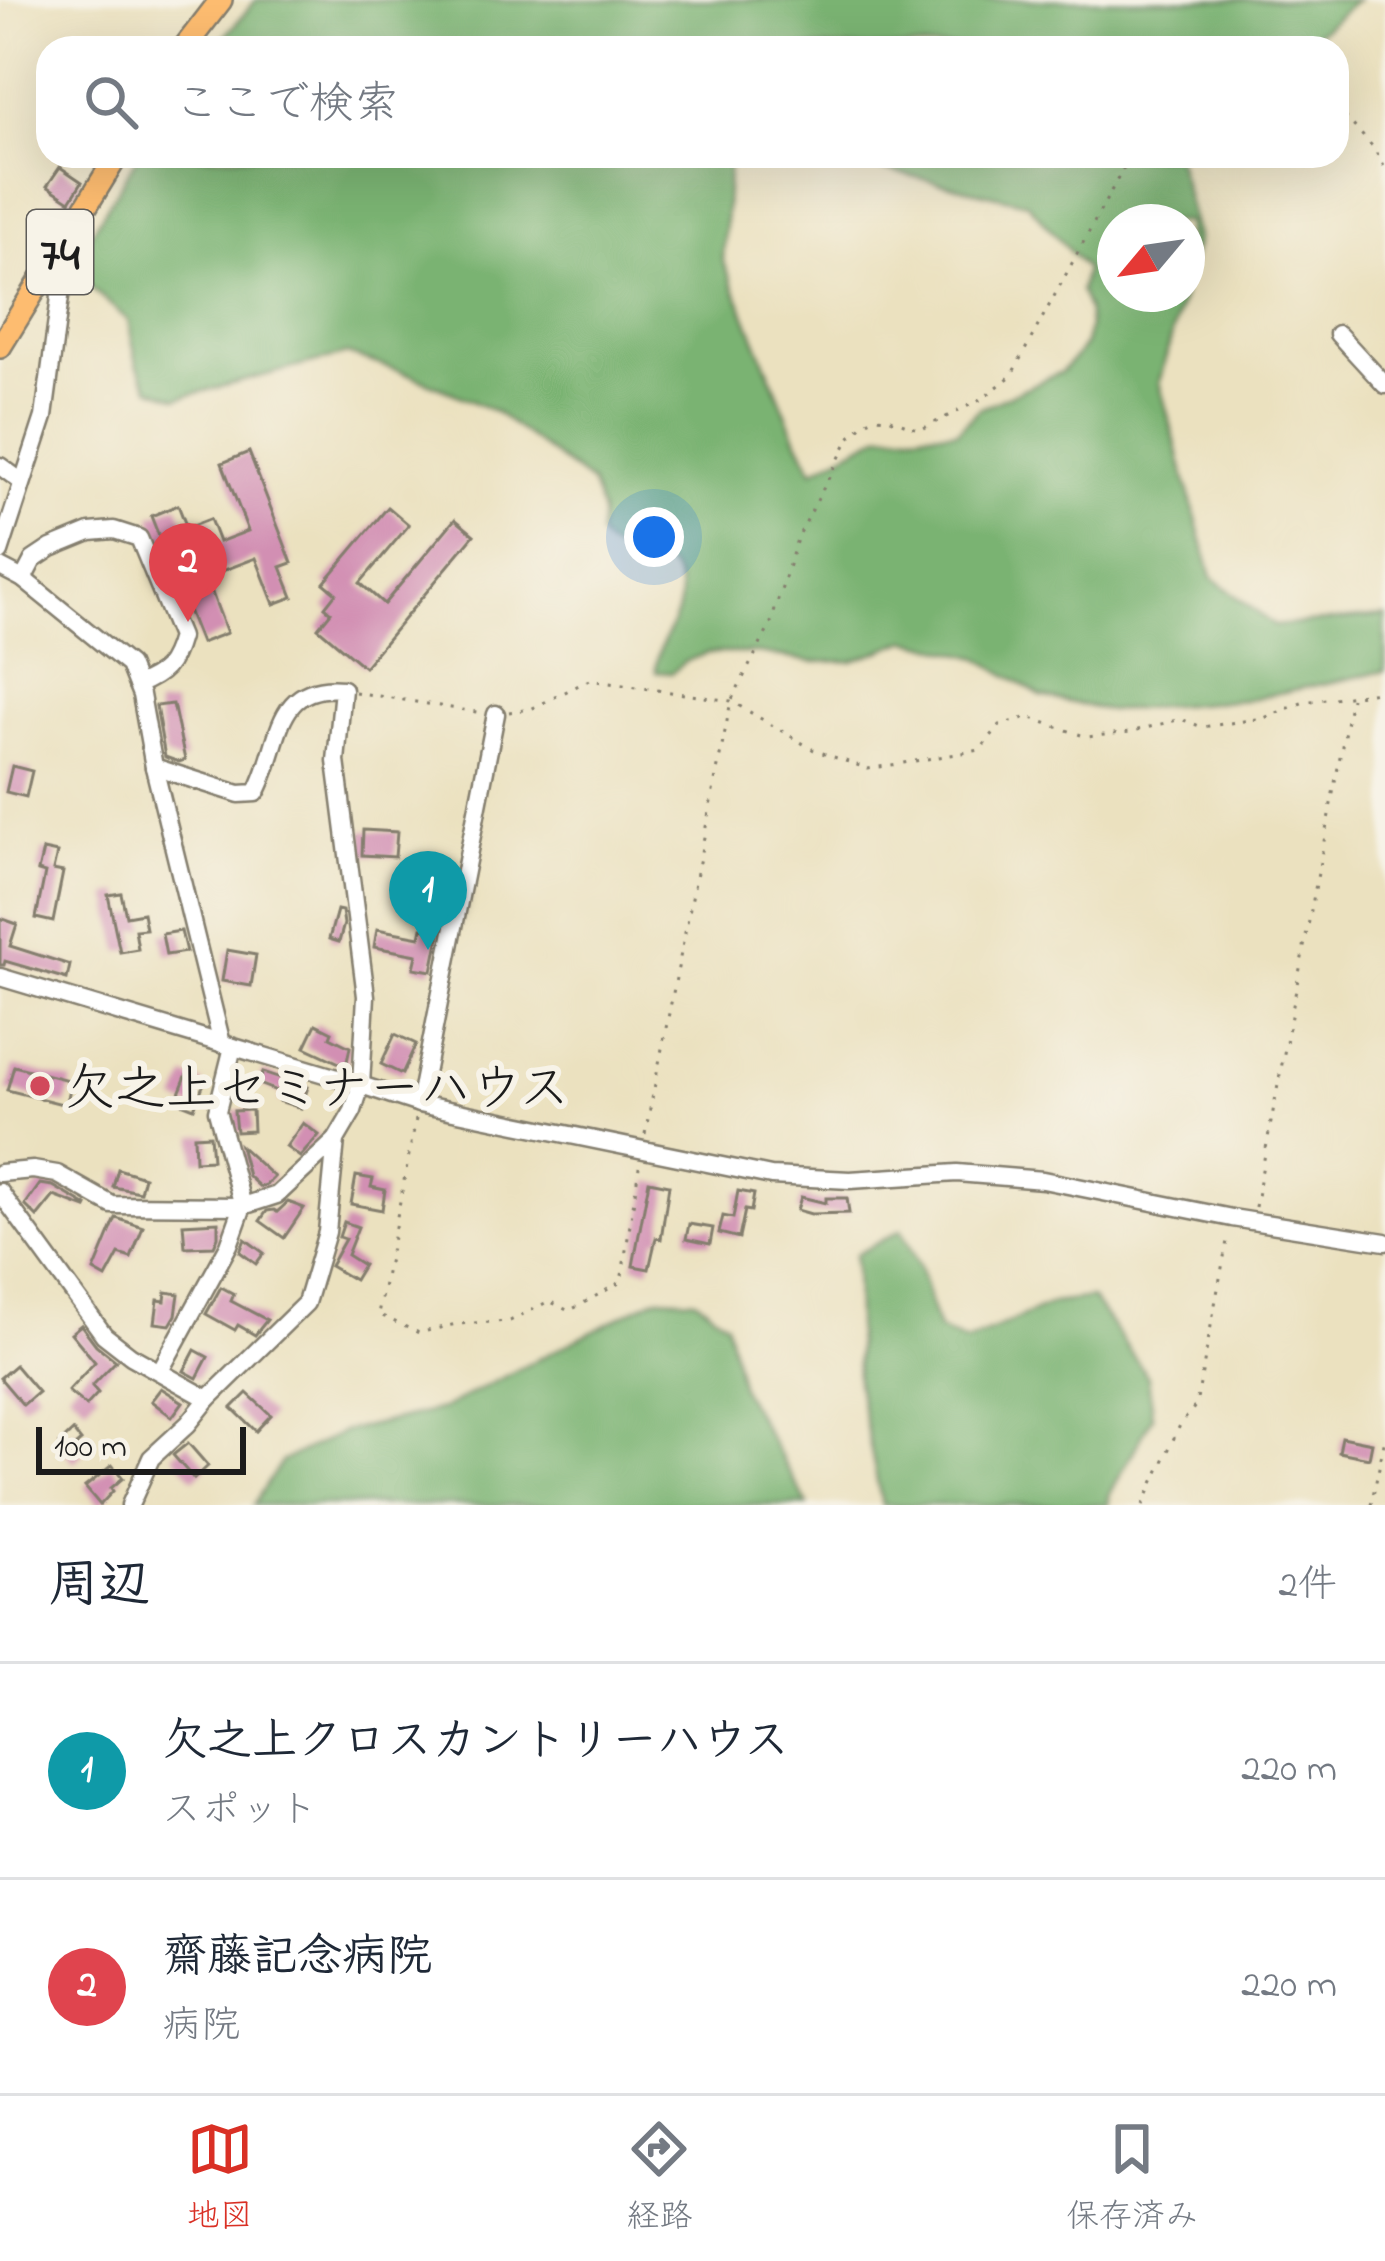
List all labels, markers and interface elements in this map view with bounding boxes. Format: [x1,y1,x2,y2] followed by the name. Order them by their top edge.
[36,36,1349,168] search box
[78,69,144,135] icon: search
[174,73,399,139] text: ここで検索
[1097,204,1205,312] north arrow
[27,210,93,294] road number: 74
[624,507,684,567] your location
[149,523,227,622] pin: 2
[389,851,467,950] pin: 1
[64,1054,570,1129] place label: 欠之上セミナーハウス
[27,1073,53,1099] marker: 欠之上セミナーハウス
[36,1421,246,1474] scale bar
[54,1424,127,1472] text: 100 m
[48,1550,150,1625] text: 周辺
[1279,1558,1337,1615] text: 2件
[162,1710,789,1776] text: 欠之上クロスカントリーハウス
[81,1742,93,1799] text: 1
[1241,1742,1337,1799] text: 220 m
[162,1783,318,1840] text: スポット
[162,1926,432,1992] text: 齋藤記念病院
[77,1958,97,2015] text: 2
[1241,1958,1337,2015] text: 220 m
[162,1999,240,2056] text: 病院
[187,2116,253,2242] tab: 地図
[626,2116,692,2242] tab: 経路
[1066,2116,1198,2242] tab: 保存済み

